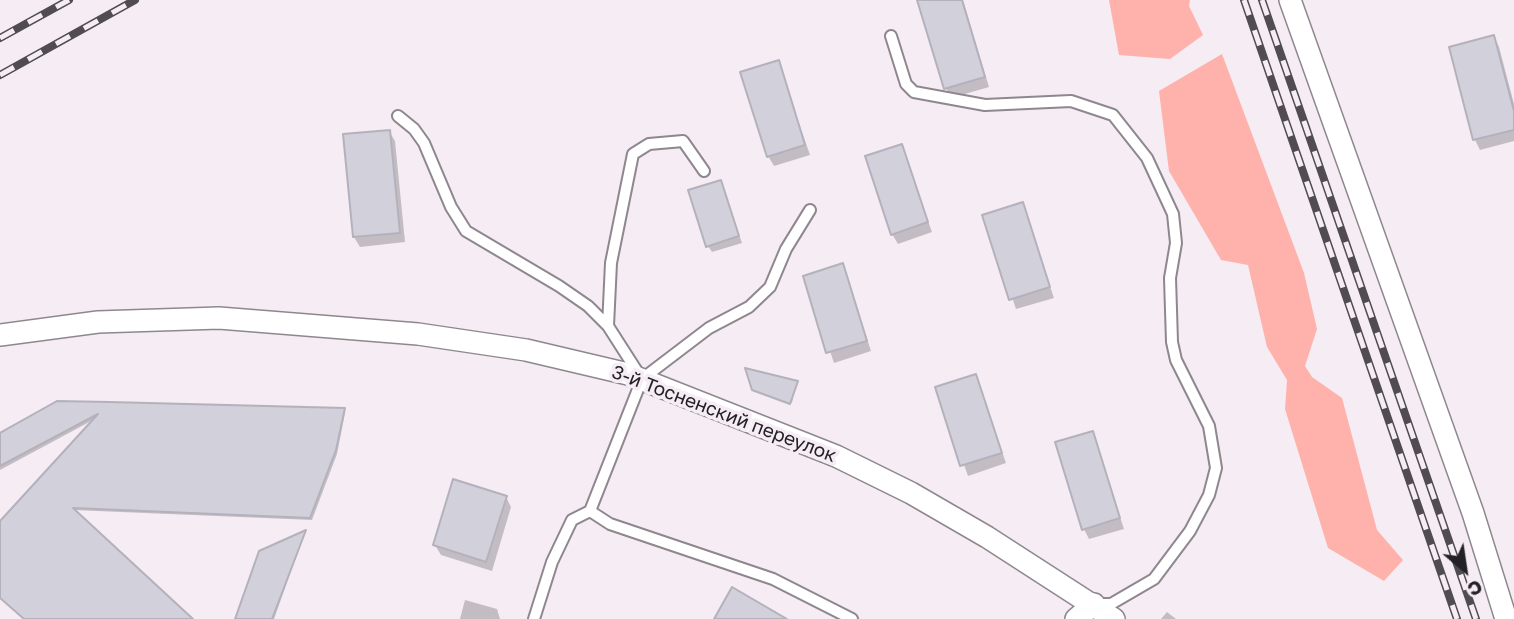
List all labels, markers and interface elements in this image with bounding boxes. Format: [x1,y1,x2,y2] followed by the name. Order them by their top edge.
[609,361,839,467] street label: 3-й Тосненский переулок
[1430,535,1500,605] north arrow
[1464,575,1487,602] text: С

